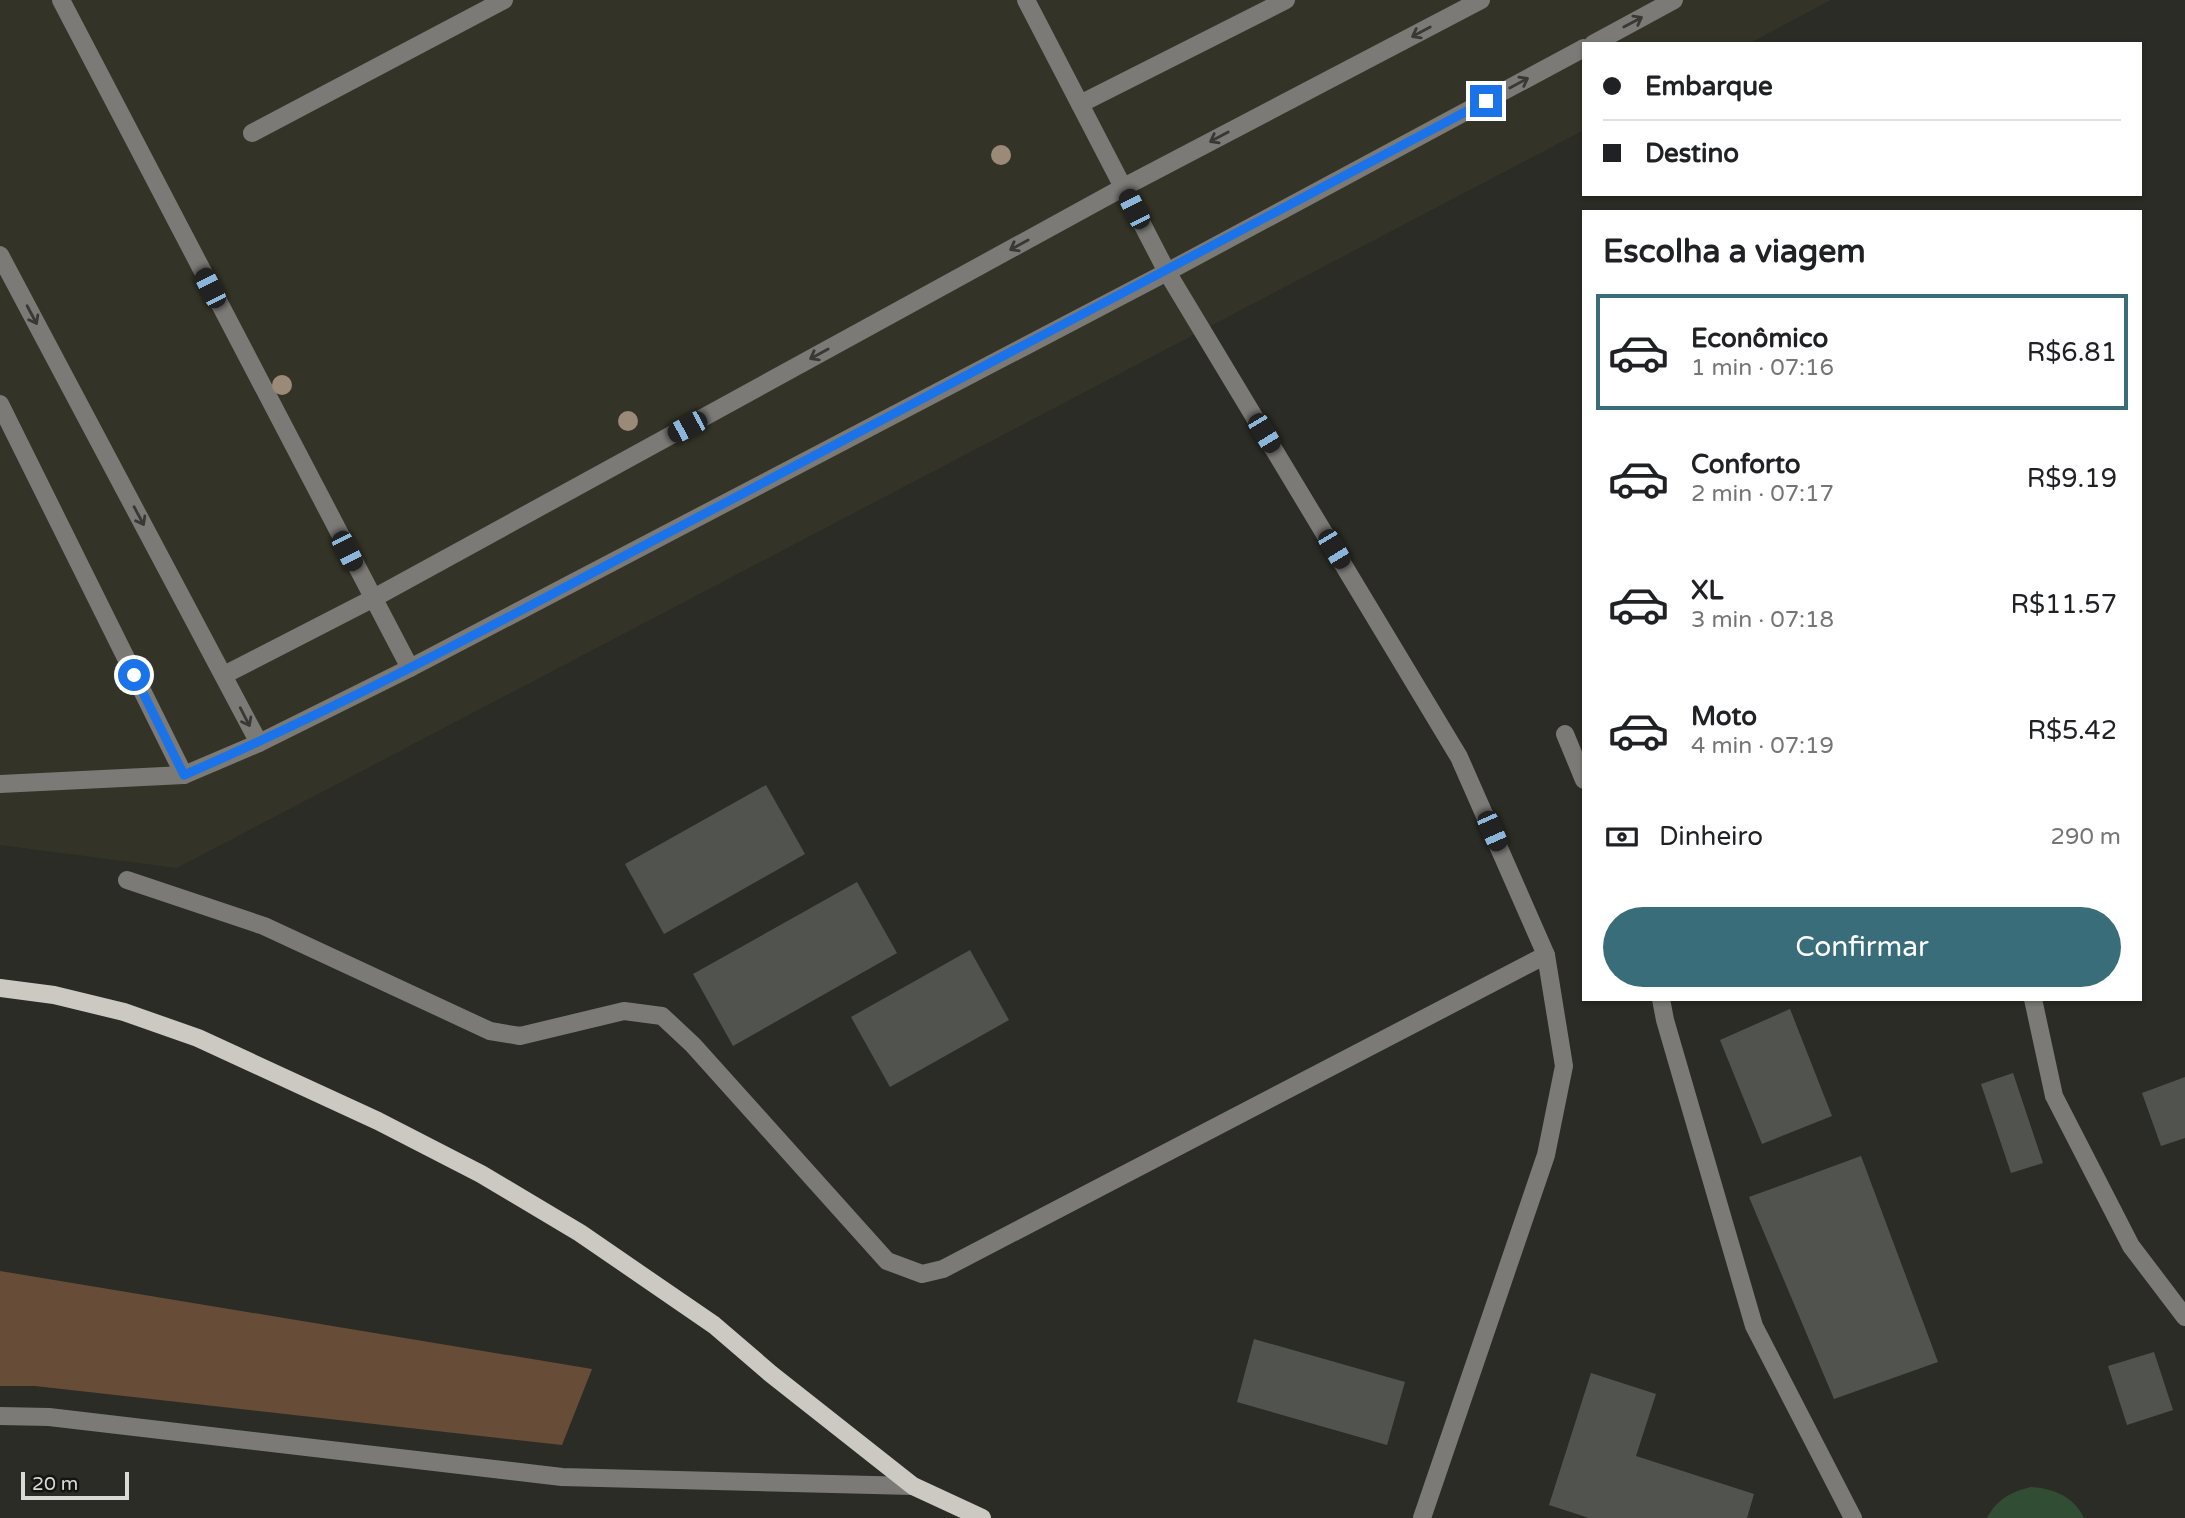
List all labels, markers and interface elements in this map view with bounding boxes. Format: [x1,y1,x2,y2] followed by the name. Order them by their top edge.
[1623,15,1643,29] one-way arrow
[1411,25,1432,39] one-way arrow
[1645,71,1773,102] text: Embarque
[1509,76,1529,90] one-way arrow
[1470,85,1502,117] route end
[1209,131,1230,145] one-way arrow
[1645,138,1739,169] text: Destino
[1116,186,1153,232] car
[1603,233,1866,271] text: Escolha a viagem
[1009,239,1030,252] one-way arrow
[192,265,229,311] car
[26,304,39,325] one-way arrow
[1607,321,1670,384] icon: car
[1691,323,1828,354] text: Econômico
[2027,337,2117,368] text: R$6.81
[810,347,830,361] one-way arrow
[1691,354,1834,382] text: 1 min · 07:16
[664,408,711,446] car
[1245,410,1284,456] car
[1607,447,1670,510] icon: car
[1691,449,1800,480] text: Conforto
[2027,463,2117,494] text: R$9.19
[1691,480,1834,508] text: 2 min · 07:17
[132,505,146,525] one-way arrow
[1315,526,1354,572] car
[329,528,366,574] car
[1607,573,1670,636] icon: car
[1691,575,1723,606] text: XL
[2010,589,2117,620] text: R$11.57
[1691,606,1834,634] text: 3 min · 07:18
[118,659,150,691] route start
[1607,699,1670,762] icon: car
[1691,701,1757,732] text: Moto
[239,706,253,727] one-way arrow
[2028,715,2117,746] text: R$5.42
[1691,732,1834,760] text: 4 min · 07:19
[1474,808,1511,854] car
[1603,818,1641,856] icon: cash
[1659,821,1763,852] text: Dinheiro
[2051,823,2121,851] text: 290 m
[1603,907,2121,987] button: Confirmar
[21,1469,130,1501] scale bar
[32,1473,78,1495] text: 20 m

